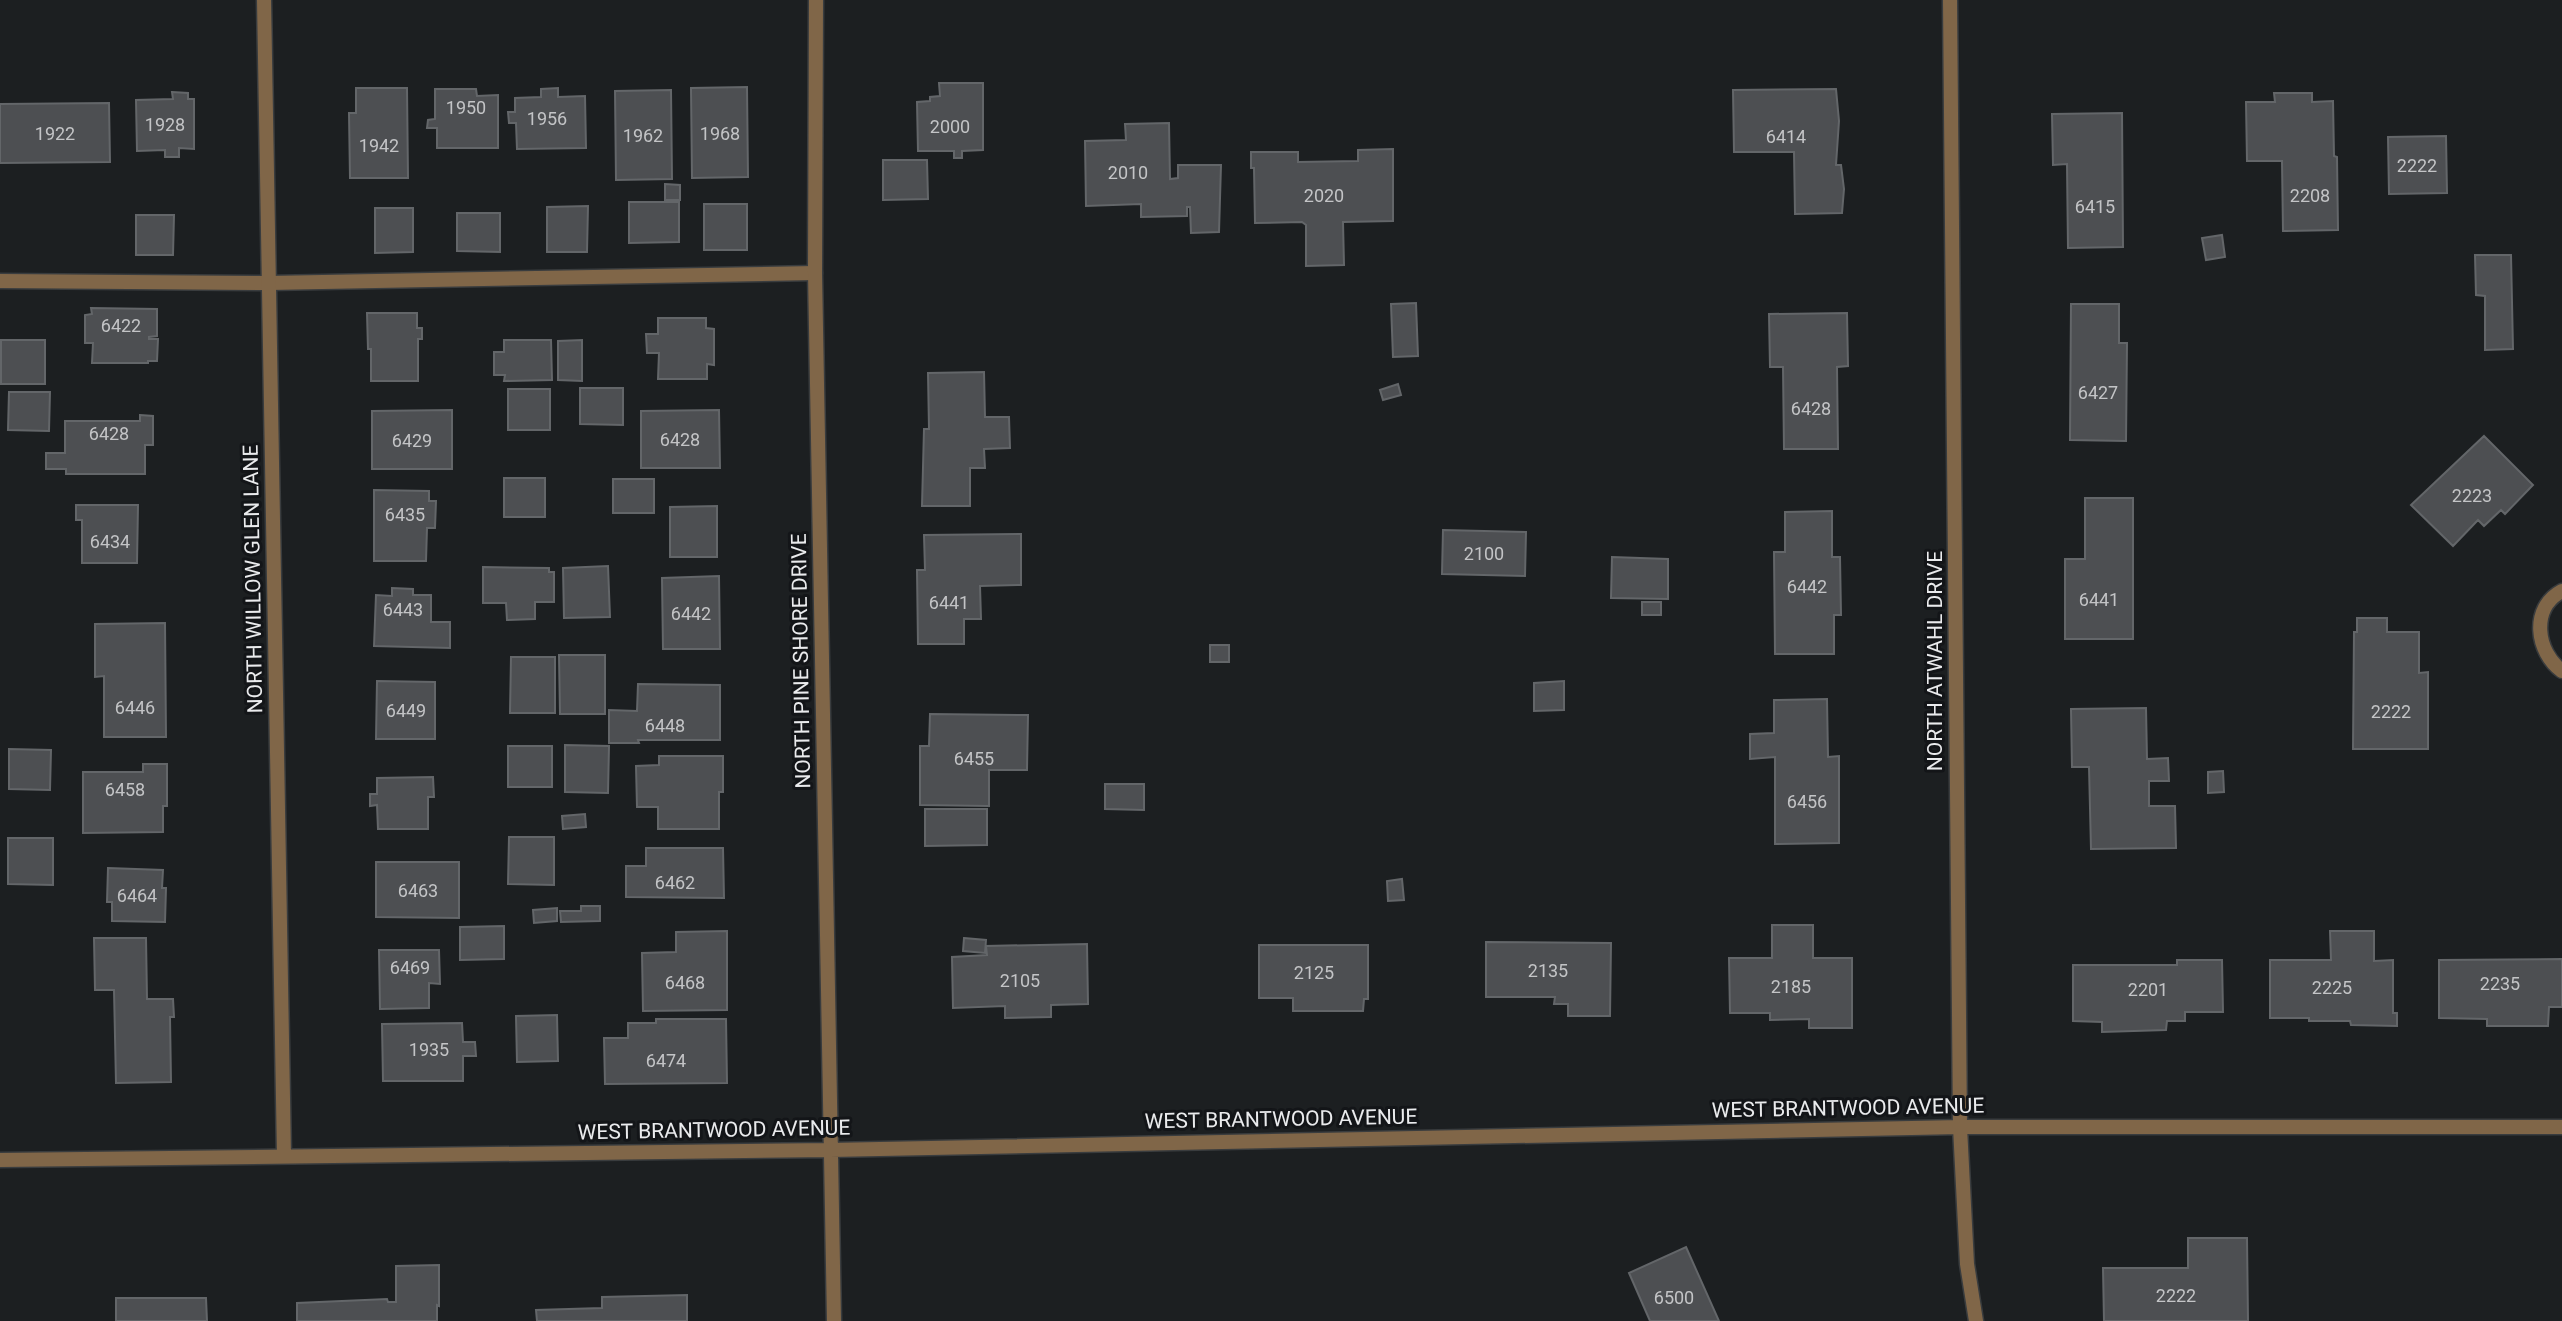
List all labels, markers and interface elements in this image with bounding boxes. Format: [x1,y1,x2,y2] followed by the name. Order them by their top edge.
[446,97,486,118] house number: 1950
[527,108,567,129] house number: 1956
[145,114,185,135] house number: 1928
[930,116,970,137] house number: 2000
[35,123,75,144] house number: 1922
[700,123,740,144] house number: 1968
[623,125,663,146] house number: 1962
[1766,126,1806,147] house number: 6414
[359,135,399,156] house number: 1942
[2397,155,2437,176] house number: 2222
[1108,162,1148,183] house number: 2010
[1304,185,1344,206] house number: 2020
[2290,185,2330,206] house number: 2208
[2075,196,2115,217] house number: 6415
[101,315,141,336] house number: 6422
[2078,382,2118,403] house number: 6427
[1791,398,1831,419] house number: 6428
[89,423,129,444] house number: 6428
[660,429,700,450] house number: 6428
[392,430,432,451] house number: 6429
[239,444,267,714] street label: NORTH WILLOW GLEN LANE
[2452,485,2492,506] house number: 2223
[385,504,425,525] house number: 6435
[90,531,130,552] house number: 6434
[787,533,815,789] street label: NORTH PINE SHORE DRIVE
[1464,543,1504,564] house number: 2100
[1923,551,1947,771] street label: NORTH ATWAHL DRIVE
[1787,576,1827,597] house number: 6442
[2079,589,2119,610] house number: 6441
[929,592,969,613] house number: 6441
[383,599,423,620] house number: 6443
[671,603,711,624] house number: 6442
[115,697,155,718] house number: 6446
[386,700,426,721] house number: 6449
[2371,701,2411,722] house number: 2222
[645,715,685,736] house number: 6448
[954,748,994,769] house number: 6455
[105,779,145,800] house number: 6458
[1787,791,1827,812] house number: 6456
[655,872,695,893] house number: 6462
[398,880,438,901] house number: 6463
[117,885,157,906] house number: 6464
[390,957,430,978] house number: 6469
[1528,960,1568,981] house number: 2135
[1294,962,1334,983] house number: 2125
[1000,970,1040,991] house number: 2105
[665,972,705,993] house number: 6468
[2480,973,2520,994] house number: 2235
[1771,976,1811,997] house number: 2185
[2312,977,2352,998] house number: 2225
[2128,979,2168,1000] house number: 2201
[409,1039,449,1060] house number: 1935
[646,1050,686,1071] house number: 6474
[1711,1094,1985,1122] street label: WEST BRANTWOOD AVENUE
[1144,1105,1418,1133] street label: WEST BRANTWOOD AVENUE
[577,1116,851,1144] street label: WEST BRANTWOOD AVENUE
[2156,1285,2196,1306] house number: 2222
[1654,1287,1694,1308] house number: 6500

